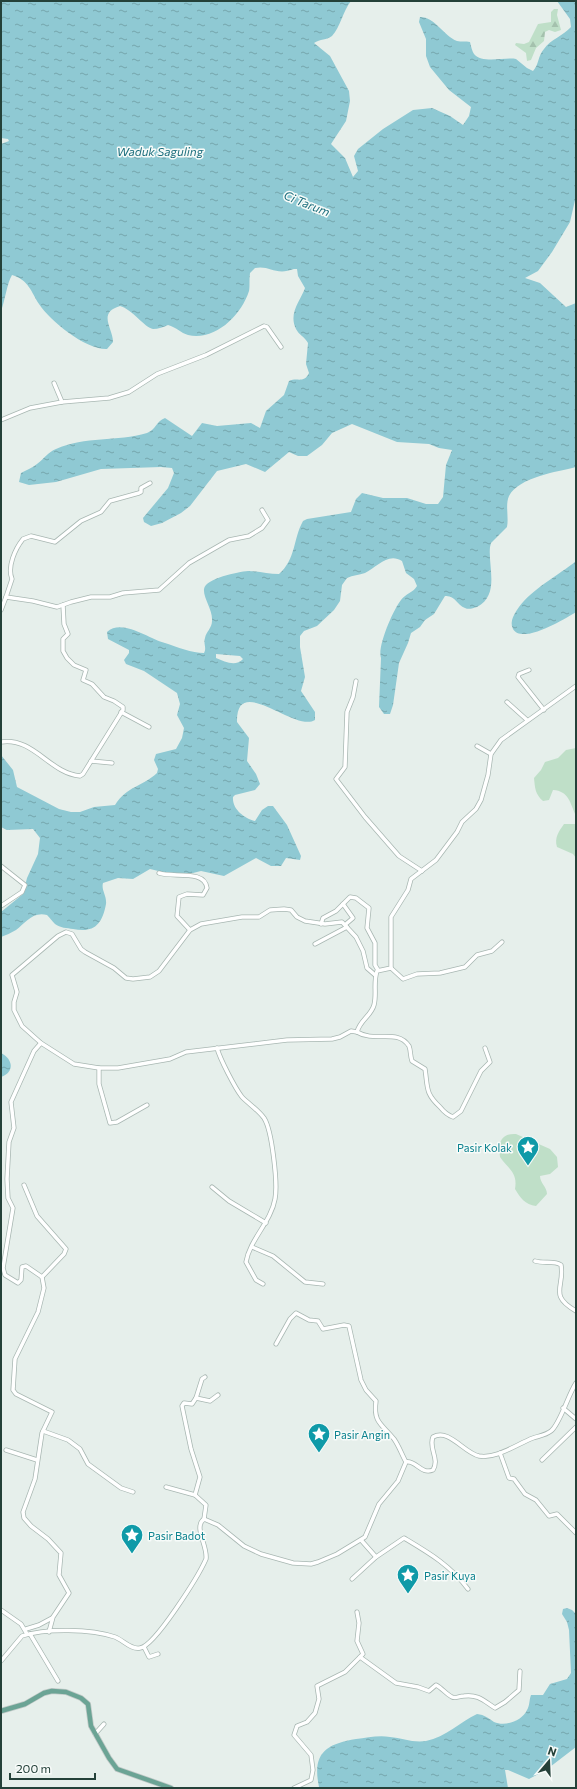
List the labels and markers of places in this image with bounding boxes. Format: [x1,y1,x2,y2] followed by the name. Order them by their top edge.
[515,1134,541,1167] place icon: Pasir Kolak
[457,1141,512,1154] place label: Pasir Kolak
[306,1421,332,1454] place icon: Pasir Angin
[334,1428,390,1441] place label: Pasir Angin
[119,1522,145,1555] place icon: Pasir Badot
[148,1529,206,1542] place label: Pasir Badot
[395,1562,421,1595] place icon: Pasir Kuya
[424,1569,476,1582] place label: Pasir Kuya

